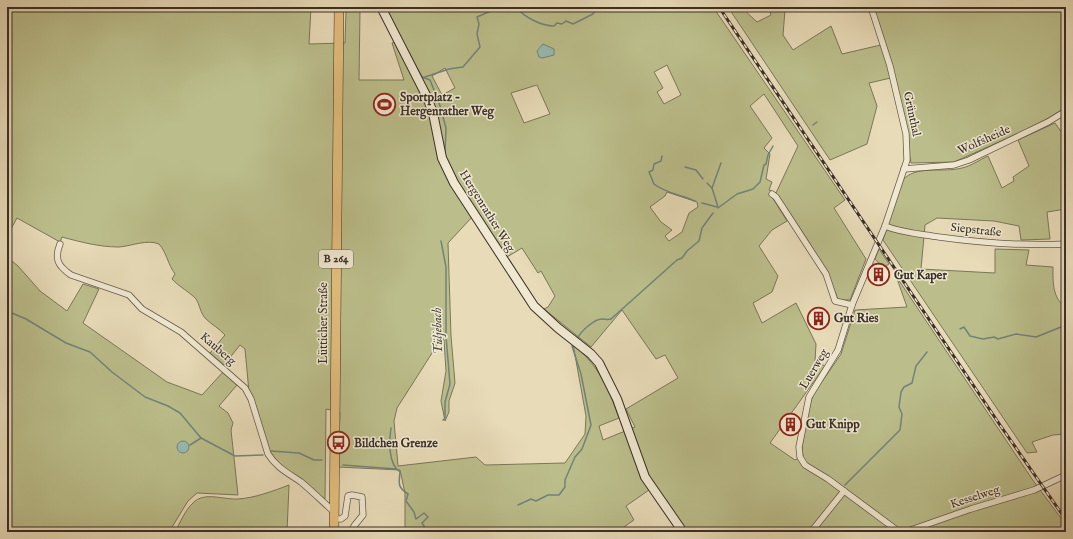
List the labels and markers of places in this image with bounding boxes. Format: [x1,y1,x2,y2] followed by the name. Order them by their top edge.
[400,90,494,120] place label: Sportplatz - Hergenrather Weg
[372,91,398,117] sports icon: Sportplatz - Hergenrather Weg
[865,262,891,288] building icon: Gut Kaper
[894,268,947,284] place label: Gut Kaper
[806,305,832,331] building icon: Gut Ries
[834,311,879,326] place label: Gut Ries
[778,411,804,437] building icon: Gut Knipp
[806,417,860,433] place label: Gut Knipp
[326,430,352,456] bus stop icon: Bildchen Grenze
[354,436,438,451] place label: Bildchen Grenze

